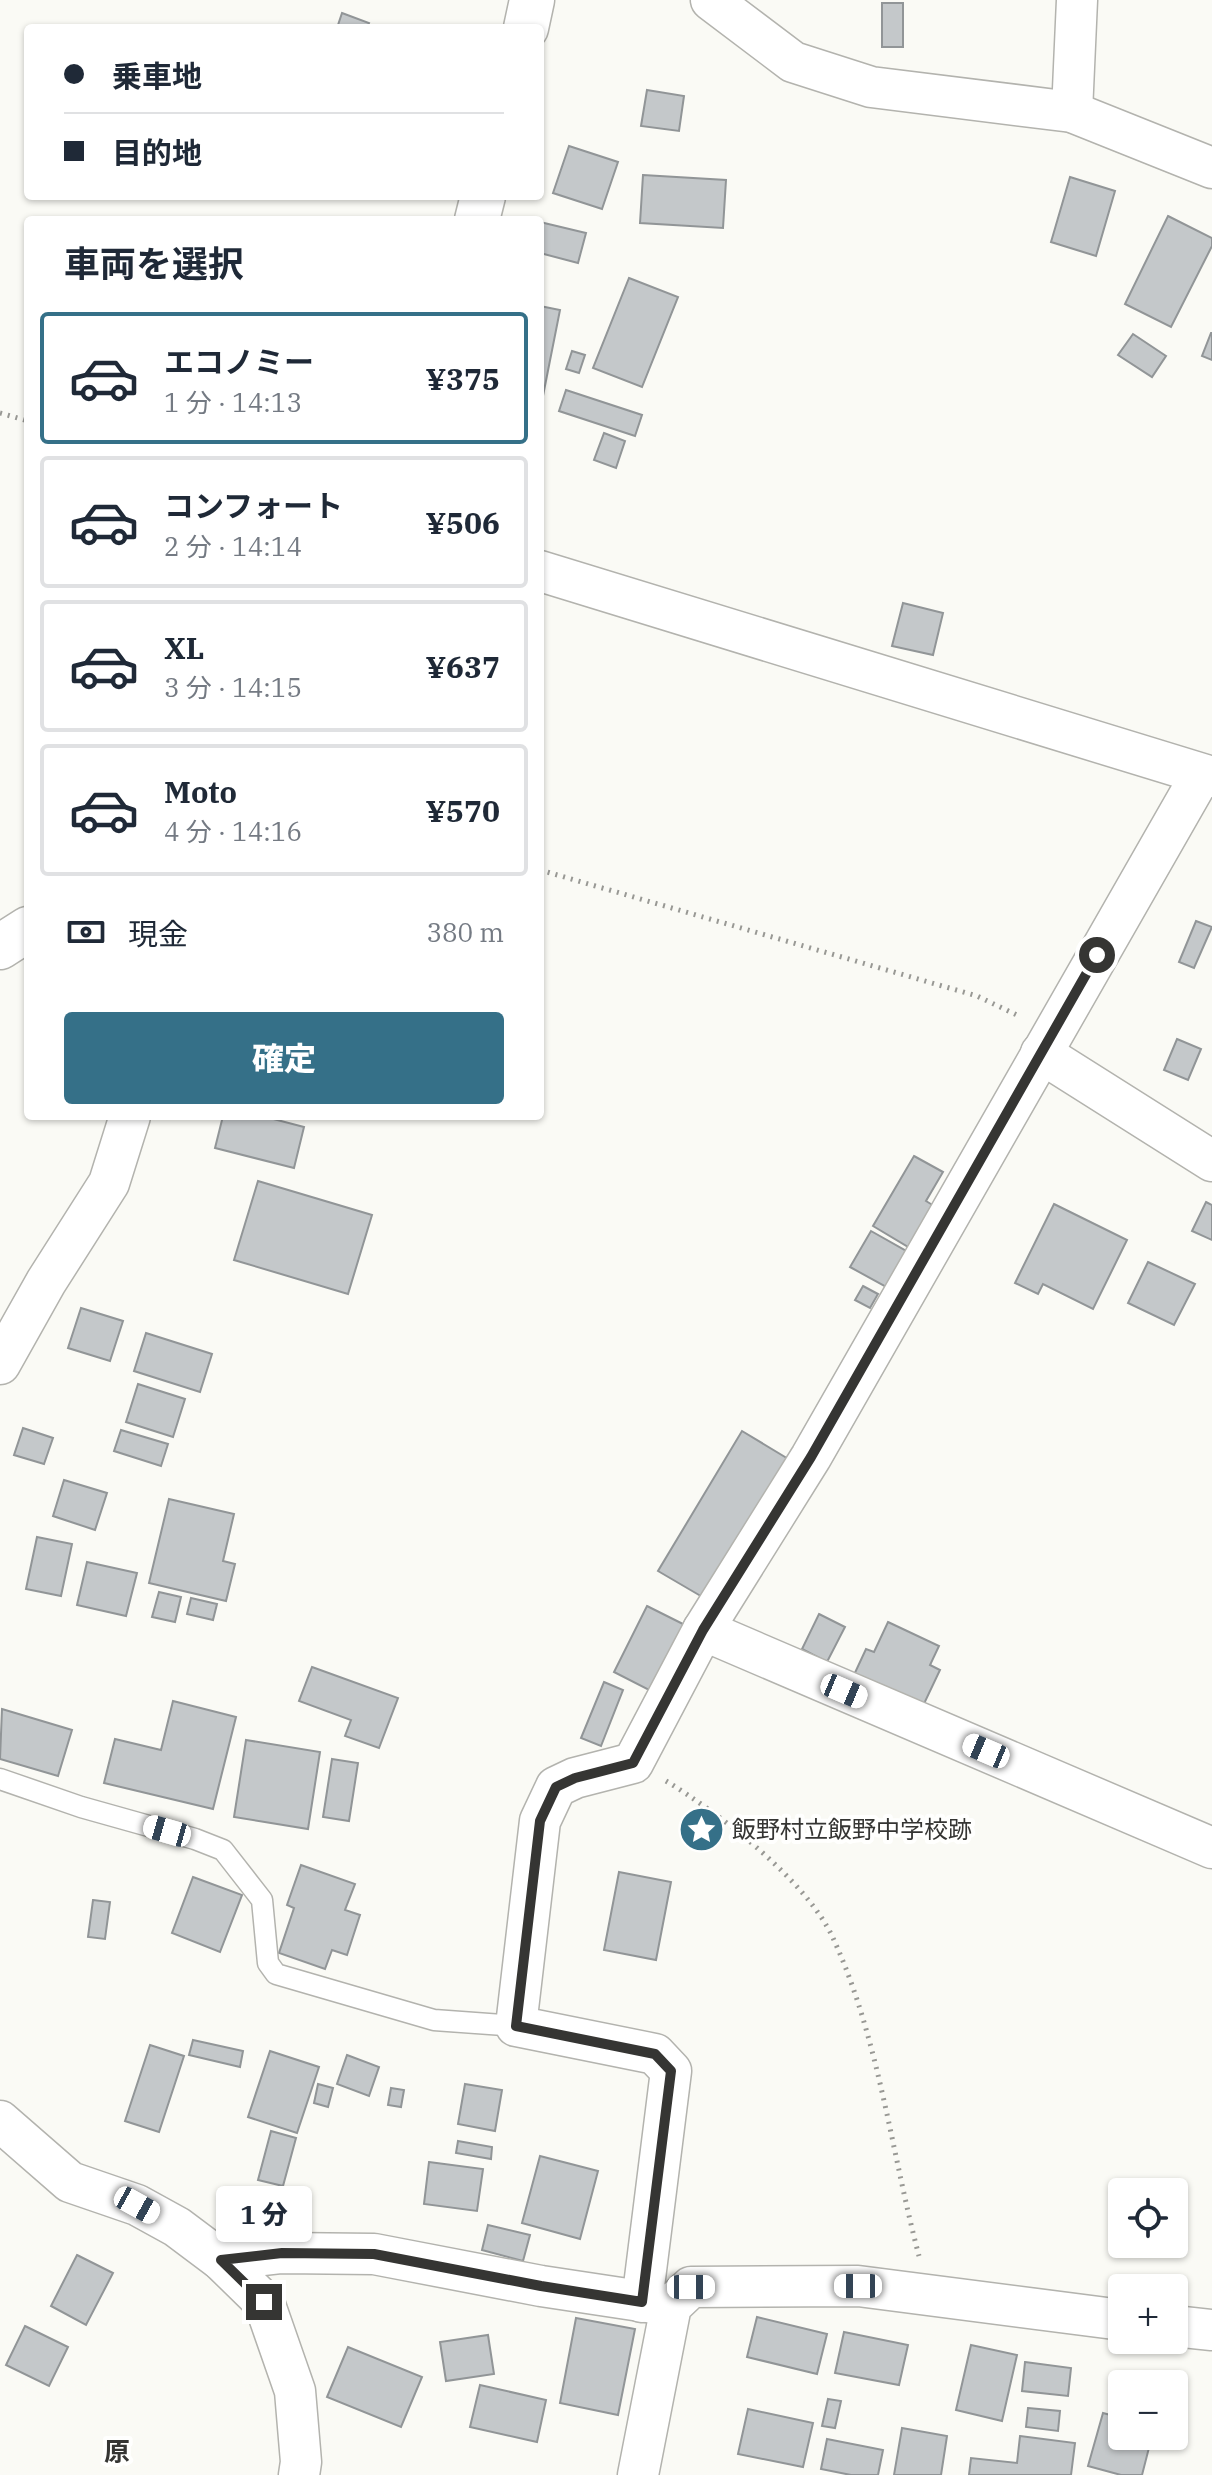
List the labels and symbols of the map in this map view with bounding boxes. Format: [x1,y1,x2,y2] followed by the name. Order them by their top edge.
[1079,937,1115,973] route start
[817,1671,871,1711] car
[959,1731,1013,1771] car
[677,1805,725,1853] place icon: 飯野村立飯野中学校跡
[141,1813,193,1849] car
[732,1813,972,1845] place label: 飯野村立飯野中学校跡
[110,2183,164,2227] car
[216,2186,312,2242] callout: 1 分
[834,2274,882,2298] car
[667,2275,715,2299] car
[246,2284,282,2320] route end
[104,2434,130,2468] district label: 原

